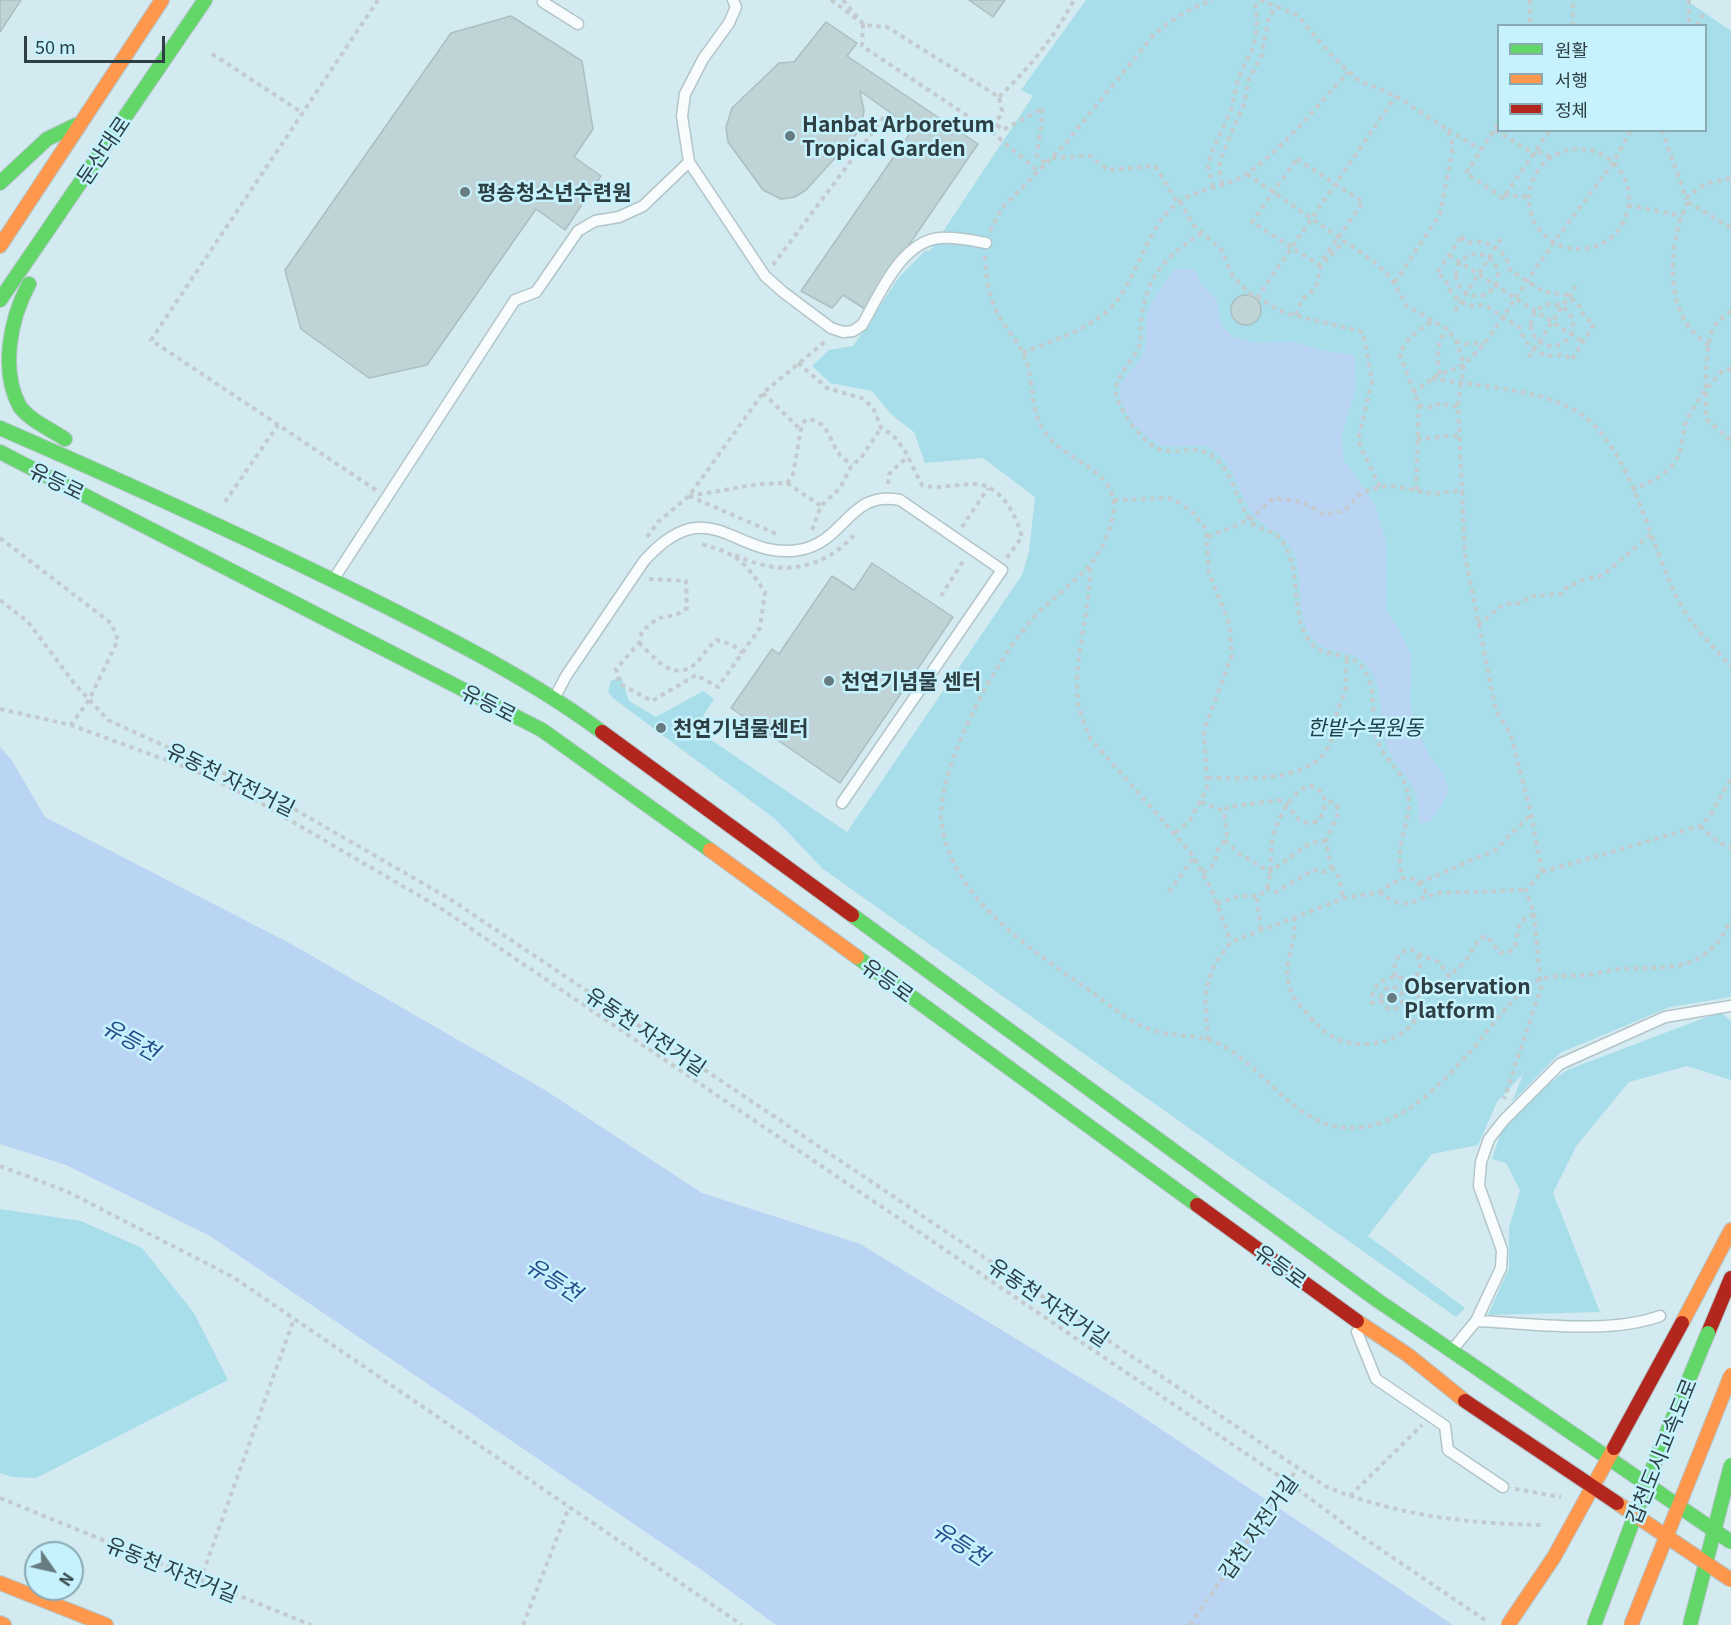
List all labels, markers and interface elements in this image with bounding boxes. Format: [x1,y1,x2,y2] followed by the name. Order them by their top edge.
[27,24,168,62] scale bar
[1497,24,1707,132] legend
[35,33,76,59] text: 50 m
[1555,36,1588,62] text: 원활
[1555,66,1588,92] text: 서행
[1555,96,1588,122] text: 정체
[71,111,135,189] street label: 둔산대로
[802,111,995,161] place label: Hanbat Arboretum Tropical Garden
[783,129,797,143] marker: Hanbat Arboretum Tropical Garden
[477,179,632,205] place label: 평송청소년수련원
[458,185,472,199] marker: 평송청소년수련원
[25,457,89,505] street label: 유등로
[841,668,981,694] place label: 천연기념물 센터
[822,674,836,688] marker: 천연기념물 센터
[457,679,521,727] street label: 유등로
[1307,714,1423,740] park label: 한밭수목원동
[673,715,808,741] place label: 천연기념물센터
[654,721,668,735] marker: 천연기념물센터
[163,737,299,821] street label: 유동천 자전거길
[857,953,919,1007] street label: 유등로
[1404,973,1531,1023] place label: Observation Platform
[581,981,711,1081] street label: 유동천 자전거길
[1385,991,1399,1005] marker: Observation Platform
[98,1013,164,1065] water label: 유등천
[1250,1239,1312,1293] street label: 유등로
[521,1251,587,1307] water label: 유등천
[984,1252,1114,1352] street label: 유동천 자전거길
[1620,1375,1702,1527] street label: 갑천도시고속도로
[1213,1470,1303,1584] street label: 갑천 자전거길
[928,1515,994,1571] water label: 유등천
[102,1531,242,1607] street label: 유동천 자전거길
[24,1541,84,1601] north arrow
[54,1568,81,1592] text: N

